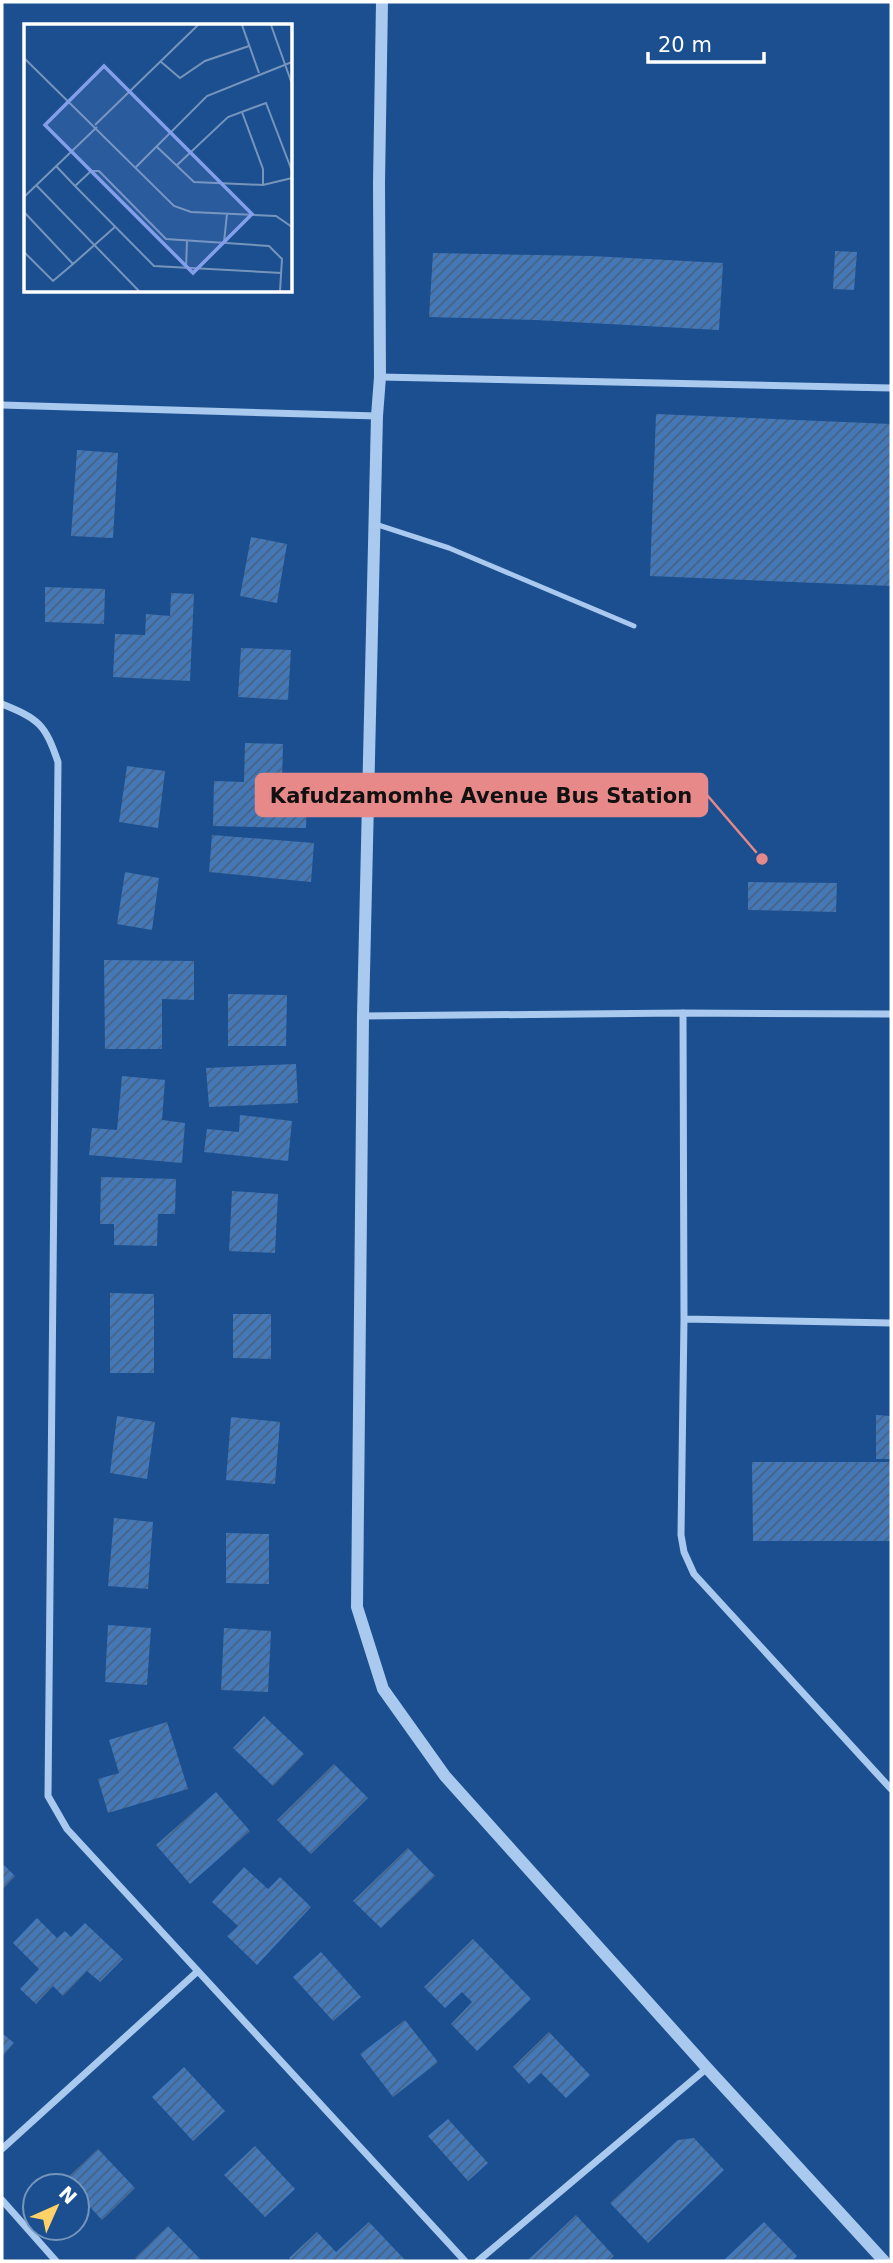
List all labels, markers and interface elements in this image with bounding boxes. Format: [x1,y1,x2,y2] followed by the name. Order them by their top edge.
[648,21,764,65] scale bar
[24,24,292,292] inset map
[658,33,712,57] text: 20 m
[256,774,707,816] callout: Kafudzamomhe Avenue Bus Station
[270,784,692,808] text: Kafudzamomhe Avenue Bus Station
[21,2172,91,2242] north arrow
[55,2182,81,2208] text: N

